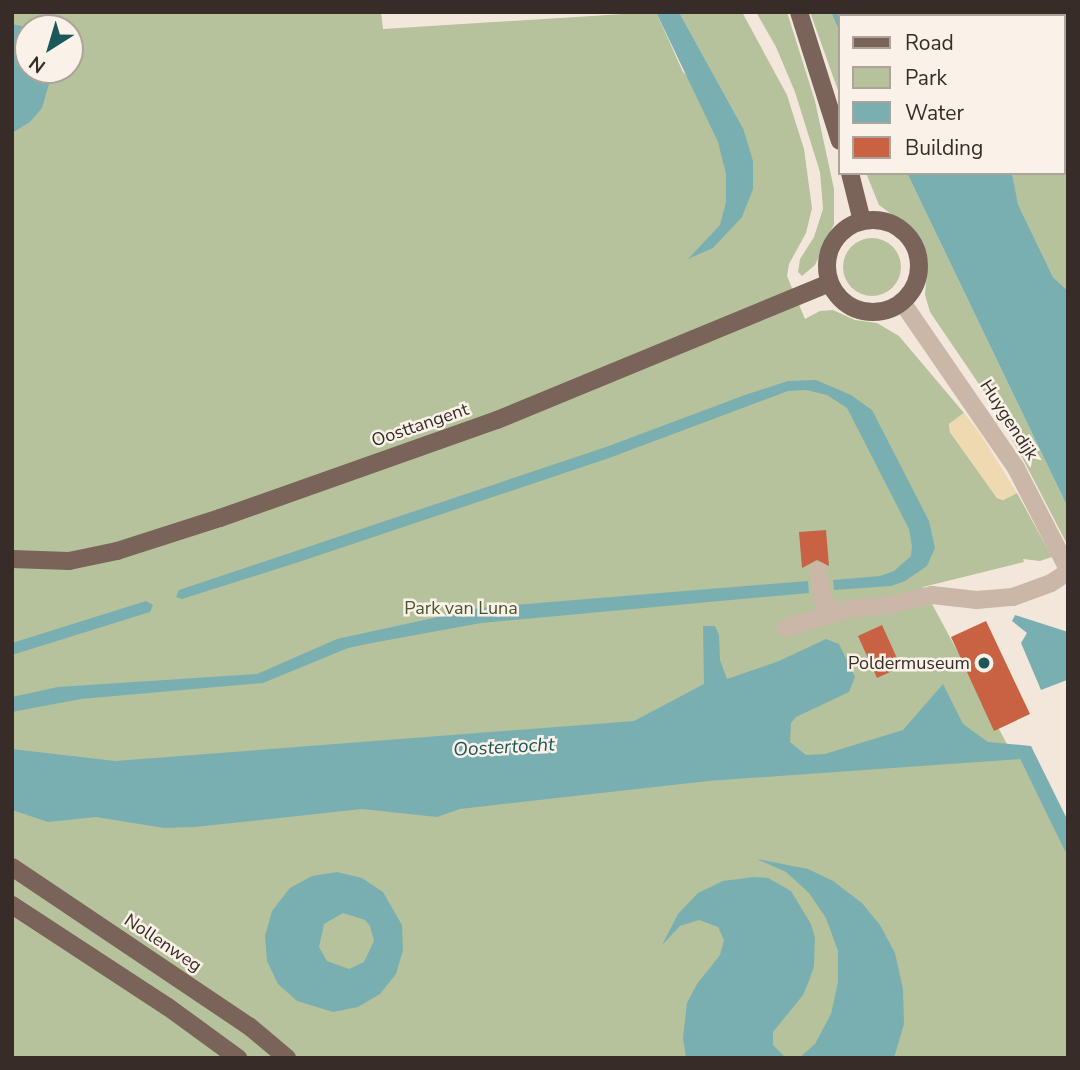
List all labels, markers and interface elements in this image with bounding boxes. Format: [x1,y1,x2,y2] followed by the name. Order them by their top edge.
[14,14,84,84] north arrow
[838,14,1066,175] legend
[905,29,954,57] text: Road
[24,50,51,79] text: N
[905,64,947,92] text: Park
[905,99,964,127] text: Water
[905,134,983,162] text: Building
[975,376,1043,464] street label: Huygendijk
[369,398,471,452] street label: Oosttangent
[404,597,518,619] park label: Park van Luna
[848,652,970,674] place label: Poldermuseum
[976,655,992,671] marker: Poldermuseum
[453,734,555,762] water label: Oostertocht
[120,909,206,977] street label: Nollenweg

